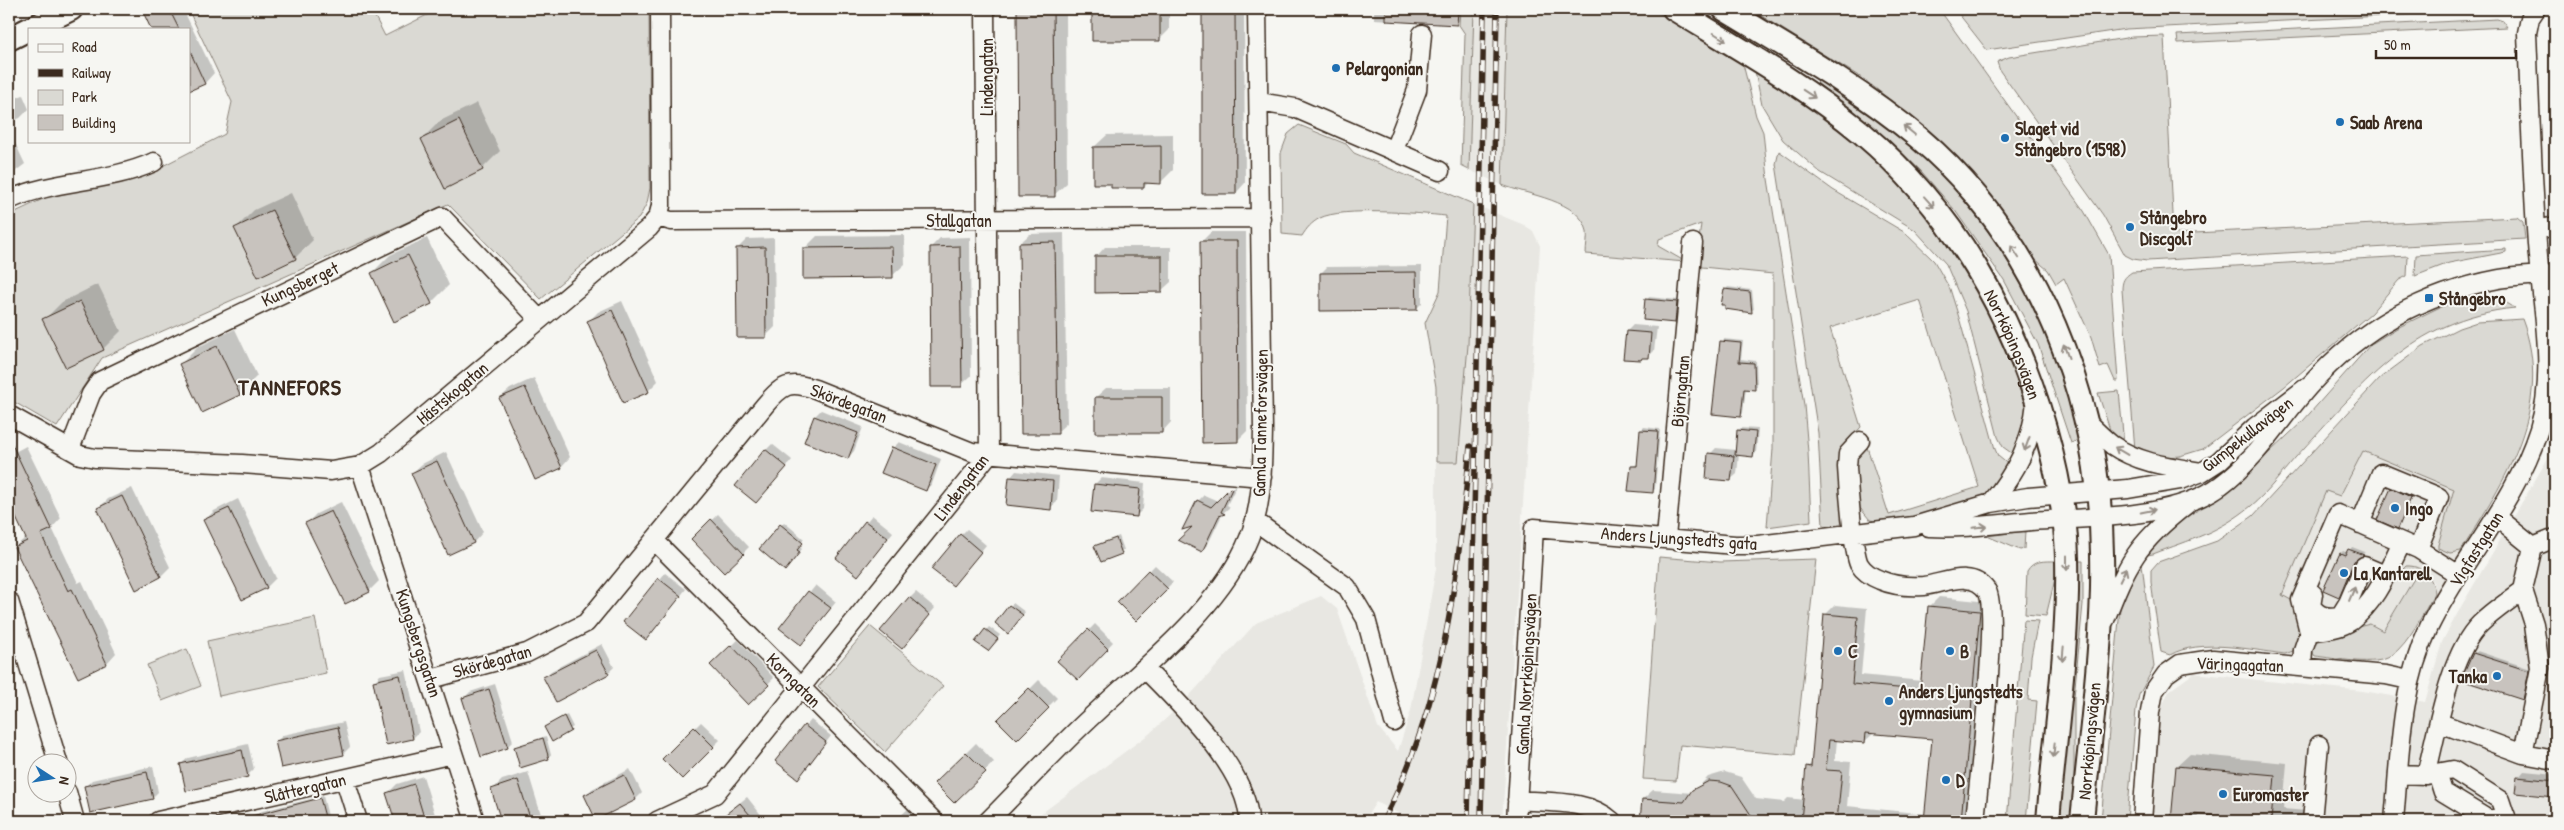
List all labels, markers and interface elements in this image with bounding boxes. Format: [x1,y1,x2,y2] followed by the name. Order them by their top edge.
[28,28,190,142] legend
[2376,28,2516,60] scale bar
[1713,33,1727,43] one-way arrow
[2384,34,2411,55] text: 50 m
[72,36,97,57] text: Road
[974,38,999,116] street label: Lindengatan
[1346,56,1423,82] place label: Pelargonian
[72,62,111,83] text: Railway
[1330,62,1342,74] marker: Pelargonian
[72,86,97,107] text: Park
[1802,89,1816,99] one-way arrow
[2350,110,2423,135] place label: Saab Arena
[72,112,116,133] text: Building
[2015,116,2127,163] place label: Slaget vid Stångebro (1598)
[2334,116,2346,128] marker: Saab Arena
[1903,125,1916,136] one-way arrow
[1999,132,2011,144] marker: Slaget vid Stångebro (1598)
[1924,196,1935,209] one-way arrow
[2140,205,2207,252] place label: Stångebro Discgolf
[926,208,992,233] street label: Stallgatan
[2124,221,2136,233] marker: Stångebro Discgolf
[2010,245,2020,259] one-way arrow
[257,255,343,313] street label: Kungsberget
[1978,285,2048,403] street label: Norrköpingsvägen
[2439,286,2506,312] place label: Stångebro
[2423,292,2435,304] marker: Stångebro
[2061,344,2070,359] one-way arrow
[1246,349,1274,497] street label: Gamla Tanneforsvägen
[1664,354,1696,428] street label: Björngatan
[411,356,493,430] street label: Hästskogatan
[237,372,342,402] district label: TANNEFORS
[807,377,891,429] street label: Skördegatan
[2196,390,2298,478] street label: Gumpekullavägen
[2022,436,2031,452] one-way arrow
[2115,445,2129,455] one-way arrow
[928,448,994,526] street label: Lindengatan
[2405,496,2433,522] place label: Ingo
[2389,502,2401,514] marker: Ingo
[2140,505,2156,515] one-way arrow
[2443,506,2509,592] street label: Vigfastgatan
[1600,520,1758,556] street label: Anders Ljungstedts gata
[1971,522,1987,531] one-way arrow
[2062,554,2072,571] one-way arrow
[2354,561,2433,586] place label: La Kantarell
[2338,567,2350,579] marker: La Kantarell
[2119,568,2128,583] one-way arrow
[390,586,448,700] street label: Kungsbergsgatan
[2347,587,2357,602] one-way arrow
[1509,593,1543,755] street label: Gamla Norrköpingsvägen
[450,638,534,684] street label: Skördegatan
[1848,639,1858,664] place label: C
[1960,639,1969,664] place label: B
[1832,645,1844,657] marker: C
[1944,645,1956,657] marker: B
[2058,646,2067,662] one-way arrow
[761,647,827,713] street label: Korngatan
[2196,650,2284,678] street label: Väringagatan
[2448,664,2488,689] place label: Tanka
[2491,670,2503,682] marker: Tanka
[1899,679,2023,726] place label: Anders Ljungstedts gymnasium
[2071,681,2107,801] street label: Norrköpingsvägen
[1883,695,1895,707] marker: Anders Ljungstedts gymnasium
[2049,742,2059,758] one-way arrow
[28,752,78,802] north arrow
[262,766,348,810] street label: Slåttergatan
[1956,768,1965,793] place label: D
[1940,774,1952,786] marker: D
[55,775,75,787] text: N
[2233,782,2309,807] place label: Euromaster
[2217,788,2229,800] marker: Euromaster

